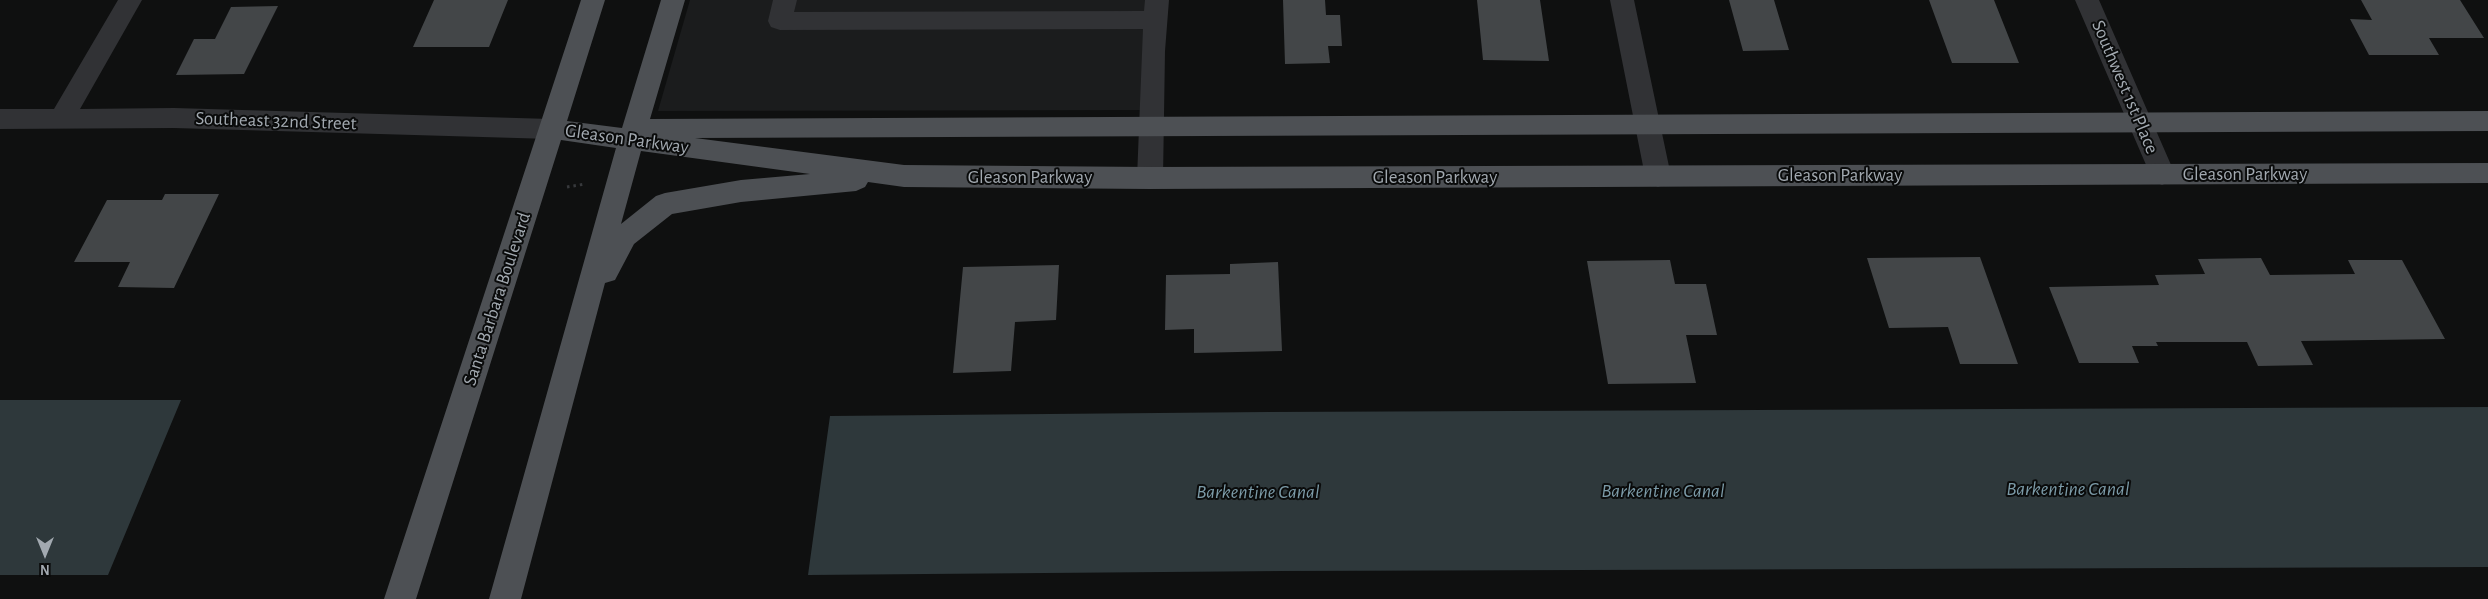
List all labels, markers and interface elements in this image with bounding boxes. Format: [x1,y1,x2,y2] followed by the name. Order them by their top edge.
[2087,17,2163,157] street label: Southwest 1st Place
[195,107,357,135] street label: Southeast 32nd Street
[564,119,690,159] street label: Gleason Parkway
[2183,163,2307,185] street label: Gleason Parkway
[1778,164,1902,186] street label: Gleason Parkway
[968,166,1092,188] street label: Gleason Parkway
[1373,166,1497,188] street label: Gleason Parkway
[458,209,536,389] street label: Santa Barbara Boulevard
[2006,477,2130,501] water label: Barkentine Canal
[1601,479,1725,503] water label: Barkentine Canal
[1196,480,1320,504] water label: Barkentine Canal
[20,529,70,579] north arrow
[40,562,50,576] text: N

